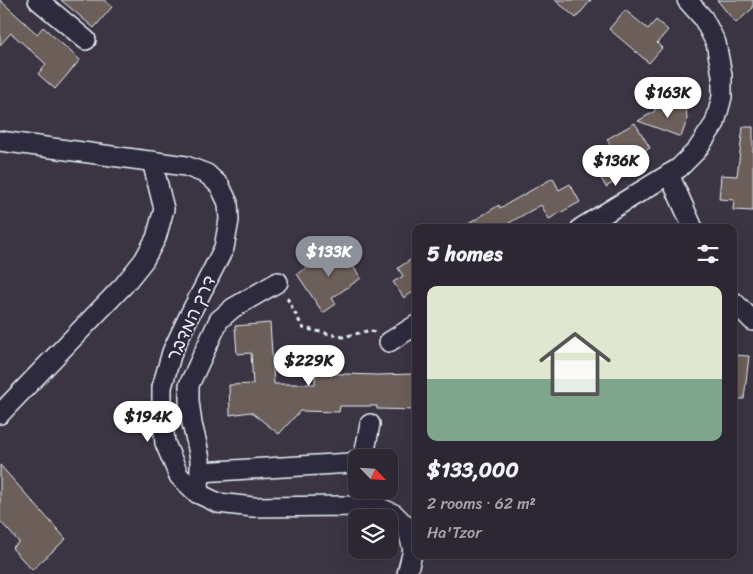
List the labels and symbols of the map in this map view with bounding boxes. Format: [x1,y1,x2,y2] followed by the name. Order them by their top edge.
[633,76,703,119] pin: $163K
[581,144,651,187] pin: $136K
[294,236,364,278] pin: $133K
[157,270,225,366] street label: דרך המדבר
[274,344,344,387] pin: $229K
[113,400,183,443] pin: $194K
[348,449,398,499] north arrow

